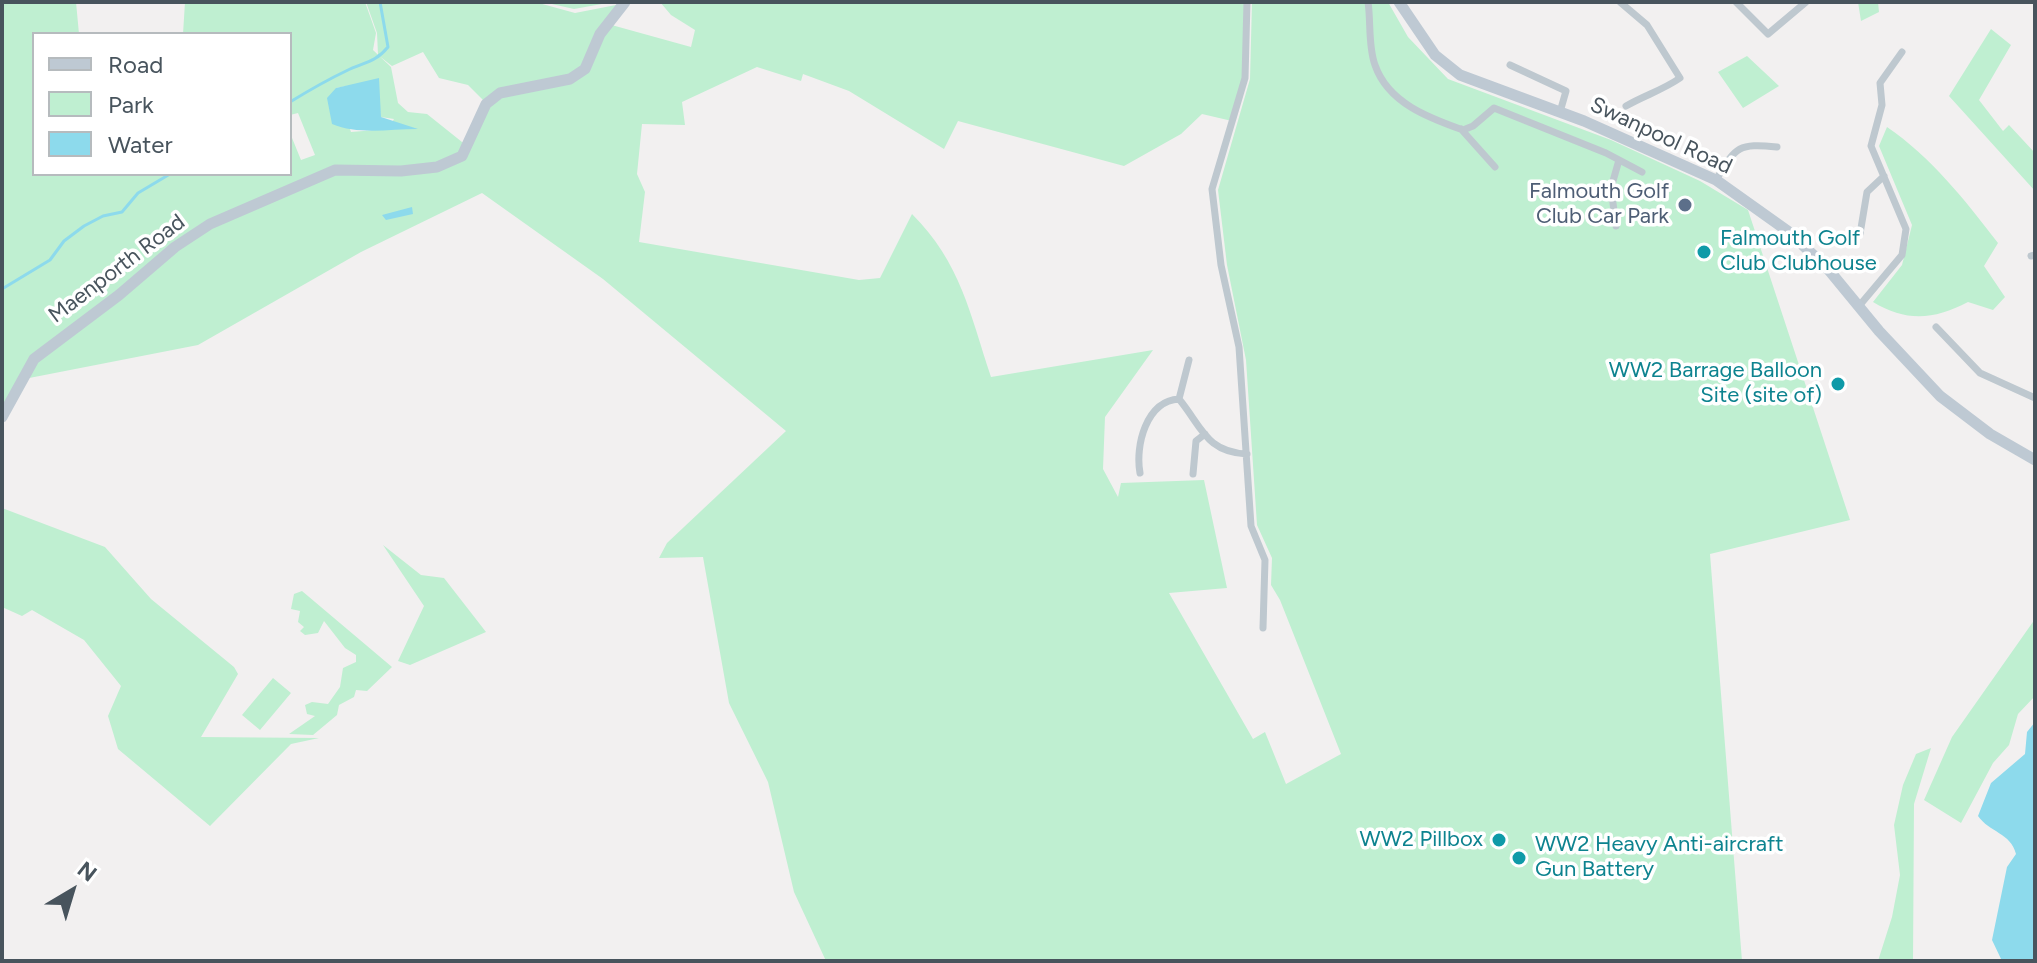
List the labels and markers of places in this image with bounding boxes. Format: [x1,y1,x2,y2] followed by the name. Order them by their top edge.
[1529,179,1669,230] place label: Falmouth Golf Club Car Park
[1676,196,1694,214] marker: Falmouth Golf Club Car Park
[1720,226,1877,278] place label: Falmouth Golf Club Clubhouse
[1695,243,1713,261] marker: Falmouth Golf Club Clubhouse
[1609,358,1822,410] place label: WW2 Barrage Balloon Site (site of)
[1829,375,1847,393] marker: WW2 Barrage Balloon Site (site of)
[1360,827,1483,853] place label: WW2 Pillbox
[1490,831,1508,849] marker: WW2 Pillbox
[1535,832,1784,884] place label: WW2 Heavy Anti-aircraft Gun Battery
[1510,849,1528,867] marker: WW2 Heavy Anti-aircraft Gun Battery

